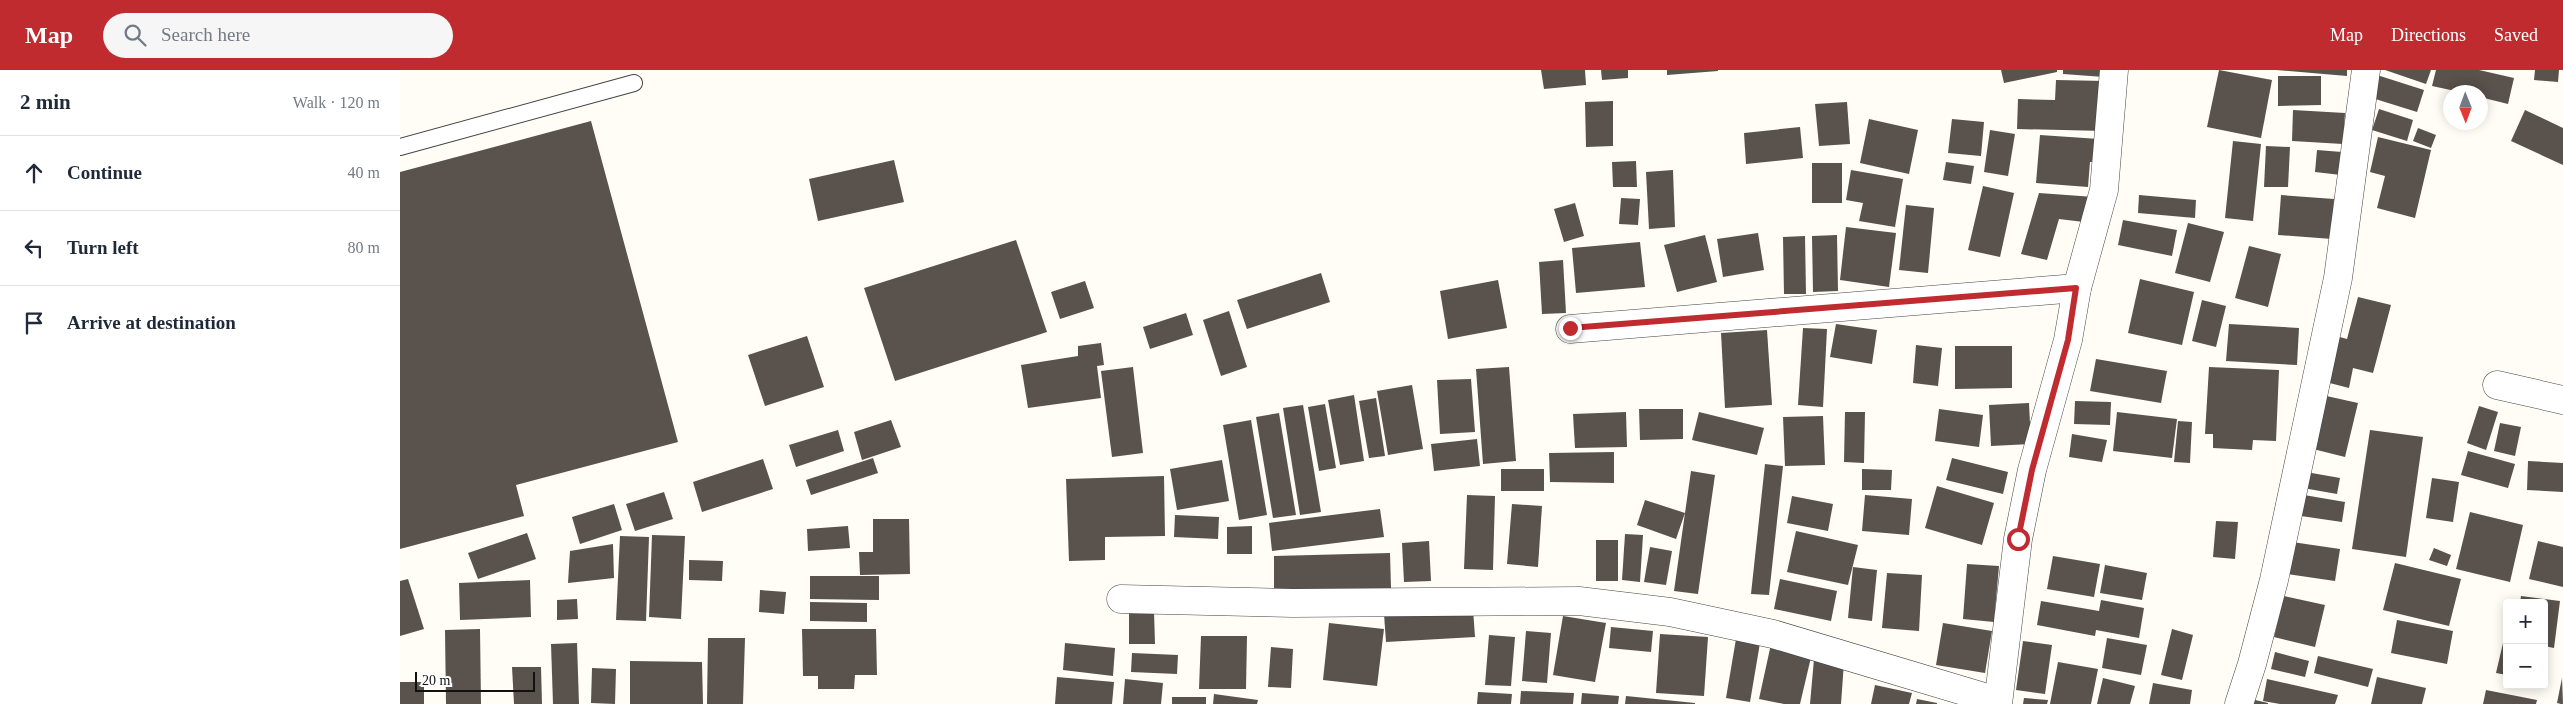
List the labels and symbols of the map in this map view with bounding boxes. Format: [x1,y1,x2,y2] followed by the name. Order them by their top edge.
[2443,85,2488,130] north arrow
[1559,317,1582,340] route end
[2007,528,2030,551] route start
[415,669,535,692] scale bar

